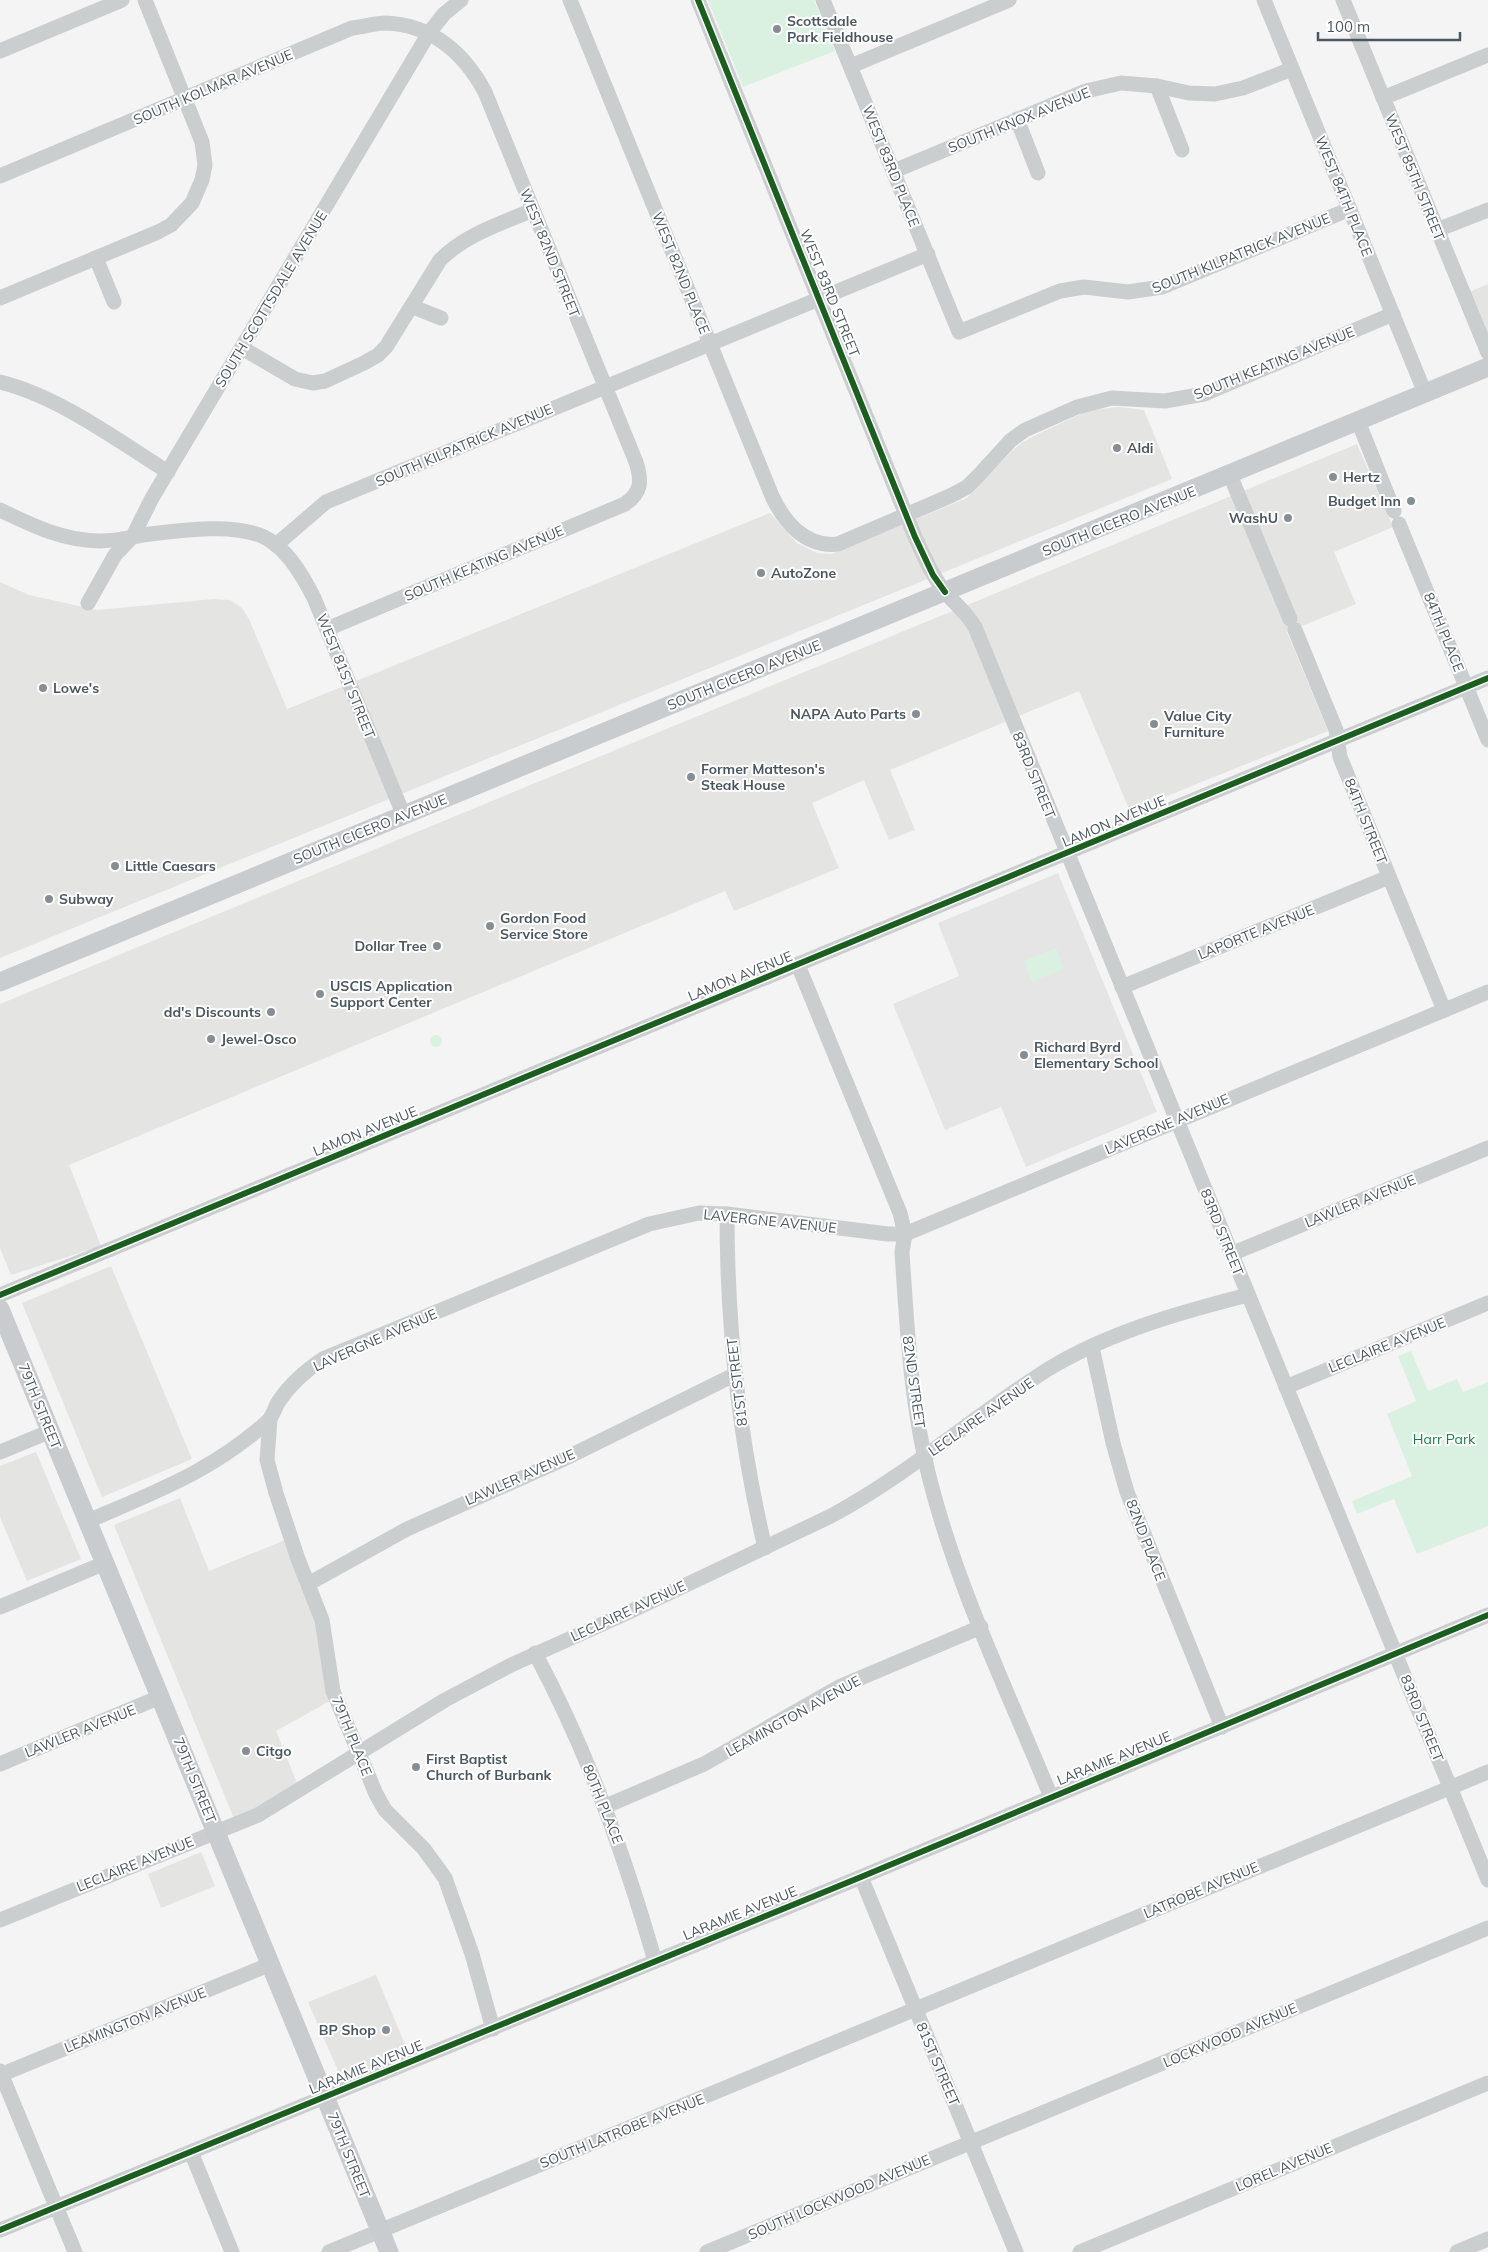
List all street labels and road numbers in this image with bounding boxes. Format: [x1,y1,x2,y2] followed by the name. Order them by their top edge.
[131,45,295,129] street label: SOUTH KOLMAR AVENUE
[945,83,1093,157] street label: SOUTH KNOX AVENUE
[858,103,924,229] street label: WEST 83RD PLACE
[1381,111,1449,244] street label: WEST 85TH STREET
[1312,133,1376,259] street label: WEST 84TH PLACE
[516,186,584,320] street label: WEST 82ND STREET
[211,207,331,391] street label: SOUTH SCOTTSDALE AVENUE
[648,209,714,337] street label: WEST 82ND PLACE
[1149,209,1333,297] street label: SOUTH KILPATRICK AVENUE
[796,226,864,360] street label: WEST 83RD STREET
[1191,323,1357,403] street label: SOUTH KEATING AVENUE
[373,400,555,490] street label: SOUTH KILPATRICK AVENUE
[1040,482,1198,560] street label: SOUTH CICERO AVENUE
[402,521,566,605] street label: SOUTH KEATING AVENUE
[1420,590,1468,674] street label: 84TH PLACE
[313,611,379,742] street label: WEST 81ST STREET
[665,636,823,714] street label: SOUTH CICERO AVENUE
[1008,729,1060,822] street label: 83RD STREET
[1341,775,1392,867] street label: 84TH STREET
[291,790,449,868] street label: SOUTH CICERO AVENUE
[1059,791,1169,851] street label: LAMON AVENUE
[1195,900,1317,964] street label: LAPORTE AVENUE
[685,947,795,1005] street label: LAMON AVENUE
[1102,1090,1232,1158] street label: LAVERGNE AVENUE
[310,1102,420,1160] street label: LAMON AVENUE
[1302,1171,1418,1231] street label: LAWLER AVENUE
[1196,1186,1248,1279] street label: 83RD STREET
[703,1205,837,1237] street label: LAVERGNE AVENUE
[310,1305,440,1375] street label: LAVERGNE AVENUE
[1326,1313,1448,1377] street label: LECLAIRE AVENUE
[899,1335,929,1430] street label: 82ND STREET
[723,1336,751,1427] street label: 81ST STREET
[15,1360,66,1452] street label: 79TH STREET
[925,1374,1037,1460] street label: LECLAIRE AVENUE
[462,1445,578,1509] street label: LAWLER AVENUE
[1122,1497,1170,1583] street label: 82ND PLACE
[568,1576,688,1646] street label: LECLAIRE AVENUE
[722,1671,864,1761] street label: LEAMINGTON AVENUE
[1396,1672,1448,1765] street label: 83RD STREET
[328,1694,376,1778] street label: 79TH PLACE
[22,1701,138,1761] street label: LAWLER AVENUE
[1054,1727,1174,1789] street label: LARAMIE AVENUE
[170,1734,221,1826] street label: 79TH STREET
[579,1762,627,1846] street label: 80TH PLACE
[74,1832,196,1896] street label: LECLAIRE AVENUE
[1141,1858,1261,1922] street label: LATROBE AVENUE
[680,1882,800,1944] street label: LARAMIE AVENUE
[61,1983,209,2057] street label: LEAMINGTON AVENUE
[1160,1999,1300,2071] street label: LOCKWOOD AVENUE
[912,2020,964,2109] street label: 81ST STREET
[306,2036,426,2098] street label: LARAMIE AVENUE
[537,2090,707,2172] street label: SOUTH LATROBE AVENUE
[324,2109,375,2201] street label: 79TH STREET
[1233,2138,1335,2196] street label: LOREL AVENUE
[745,2150,933,2244] street label: SOUTH LOCKWOOD AVENUE

